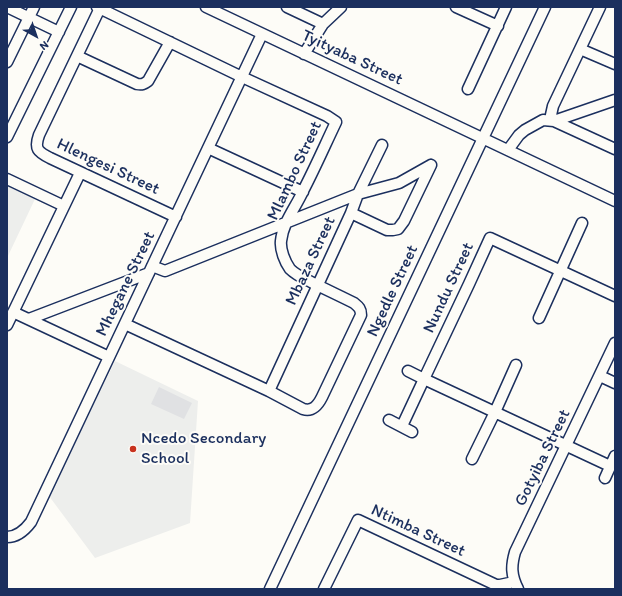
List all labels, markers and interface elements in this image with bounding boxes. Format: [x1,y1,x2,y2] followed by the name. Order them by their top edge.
[16,16,56,56] north arrow
[298,26,406,90] street label: Tyityaba Street
[37,38,51,53] text: N
[263,118,327,224] street label: Mlambo Street
[53,134,163,200] street label: Hlengesi Street
[281,213,341,309] street label: Mbaza Street
[92,228,160,340] street label: Mhegane Street
[419,239,479,337] street label: Nundu Street
[363,242,423,340] street label: Ngedle Street
[511,406,575,510] street label: Gotyiba Street
[141,429,266,469] place label: Ncedo Secondary School
[128,444,138,454] marker: Ncedo Secondary School
[368,500,468,562] street label: Ntimba Street

